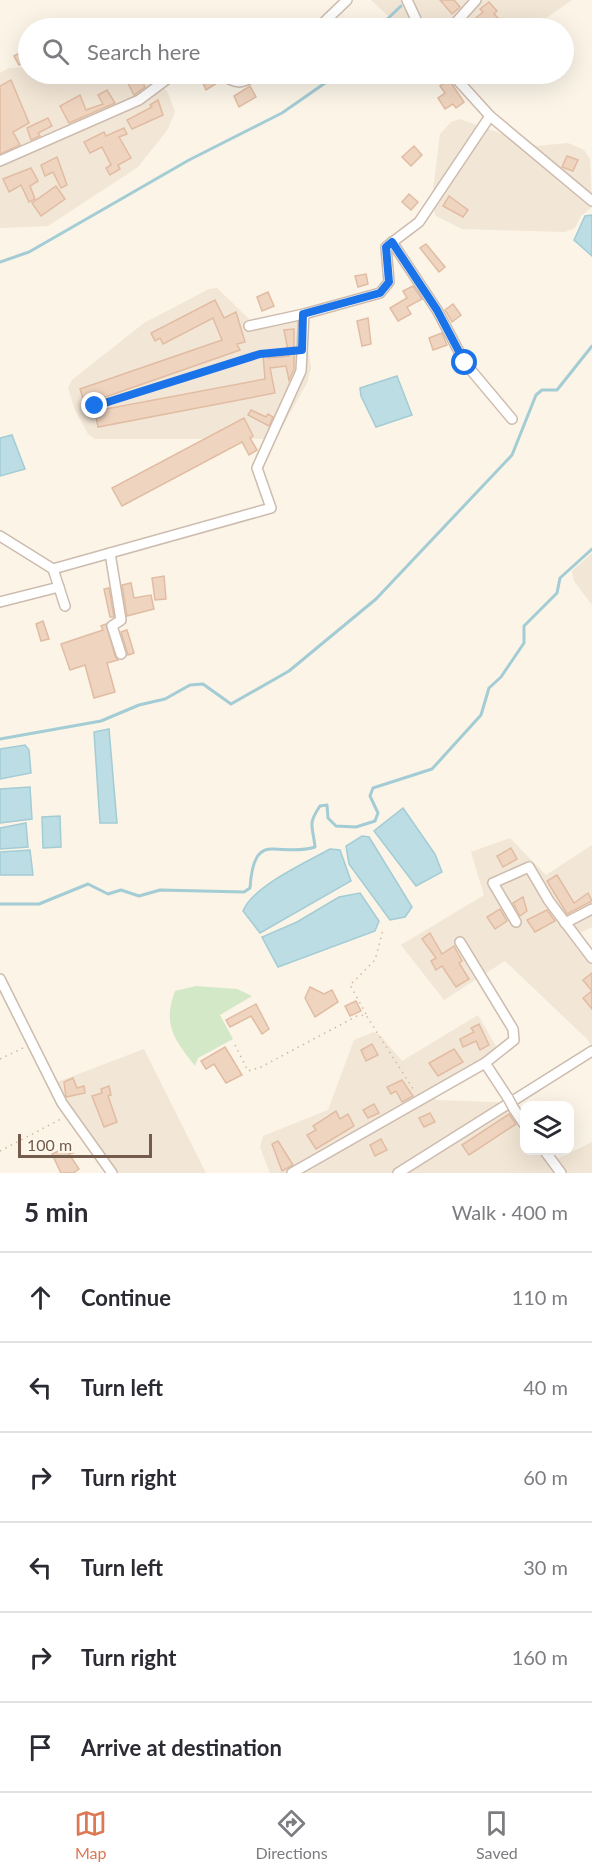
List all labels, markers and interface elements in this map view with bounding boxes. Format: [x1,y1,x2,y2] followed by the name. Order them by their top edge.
[18,18,574,84] search box
[39,35,72,68] icon: search
[87,38,200,65] text: Search here
[451,349,477,375] route start
[81,392,107,418] route end
[520,1101,574,1155] map controls
[520,1101,574,1155] button: layers
[18,1131,152,1158] scale bar
[27,1135,72,1154] text: 100 m
[24,1196,88,1228] text: 5 min
[452,1200,568,1224] text: Walk · 400 m
[24,1281,57,1314] icon: ahead
[81,1284,171,1311] text: Continue
[512,1285,568,1309] text: 110 m
[24,1371,57,1404] icon: left
[81,1374,163,1401] text: Turn left
[523,1375,568,1399] text: 40 m
[24,1461,57,1494] icon: right
[81,1464,176,1491] text: Turn right
[523,1465,568,1489] text: 60 m
[24,1551,57,1584] icon: left
[81,1554,163,1581] text: Turn left
[523,1555,568,1579] text: 30 m
[24,1641,57,1674] icon: right
[81,1644,176,1671] text: Turn right
[512,1645,568,1669] text: 160 m
[24,1731,57,1764] icon: arrive
[81,1734,282,1761] text: Arrive at destination
[74,1807,107,1862] tab: Map
[255,1807,328,1862] tab: Directions
[476,1807,518,1862] tab: Saved

